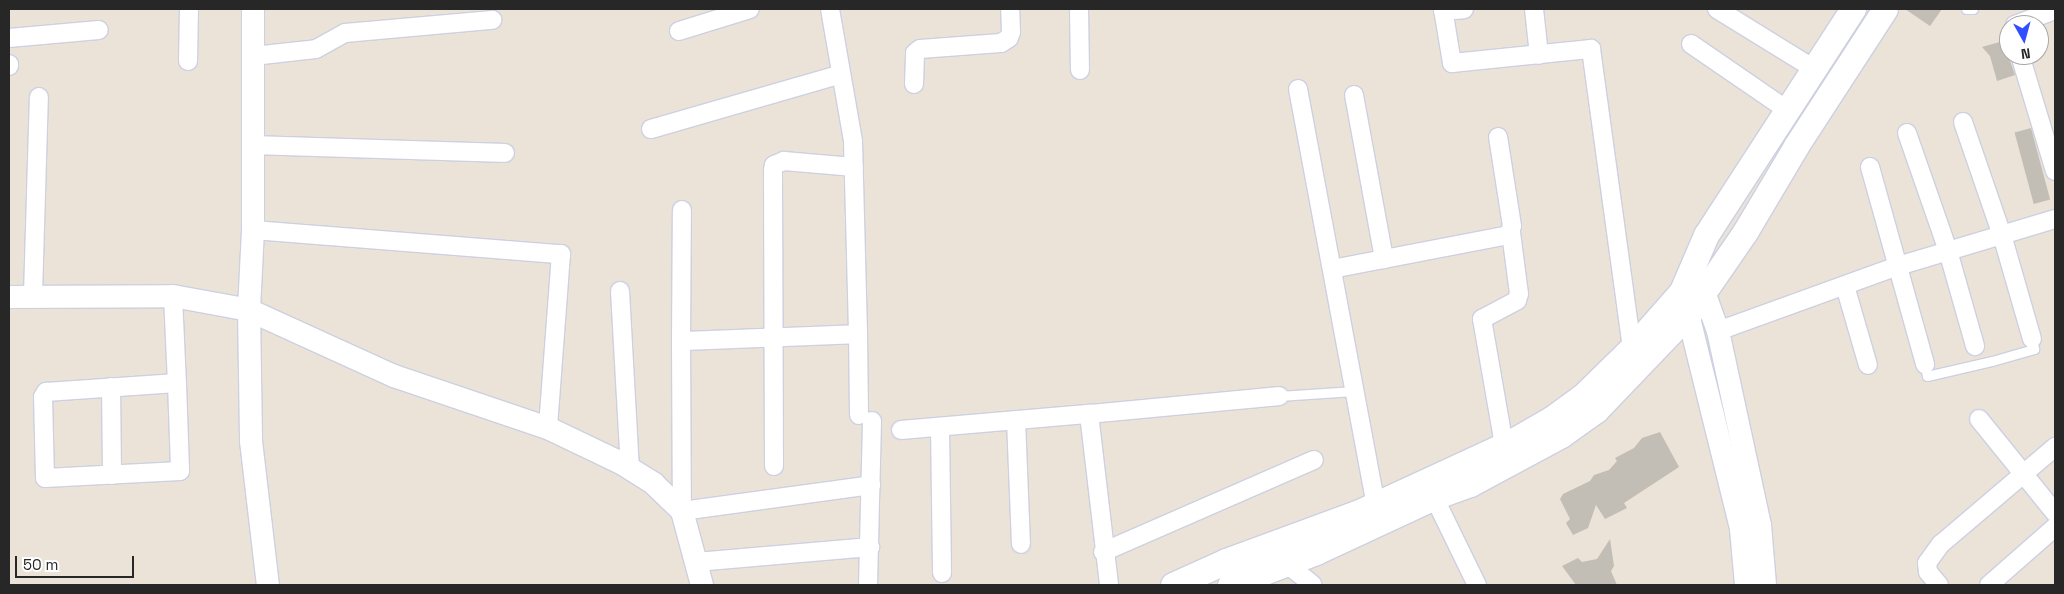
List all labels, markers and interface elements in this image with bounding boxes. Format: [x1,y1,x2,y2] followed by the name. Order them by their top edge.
[1999,15,2049,65] north arrow
[2020,44,2031,63] text: N
[18,546,136,578] scale bar
[23,555,58,574] text: 50 m

